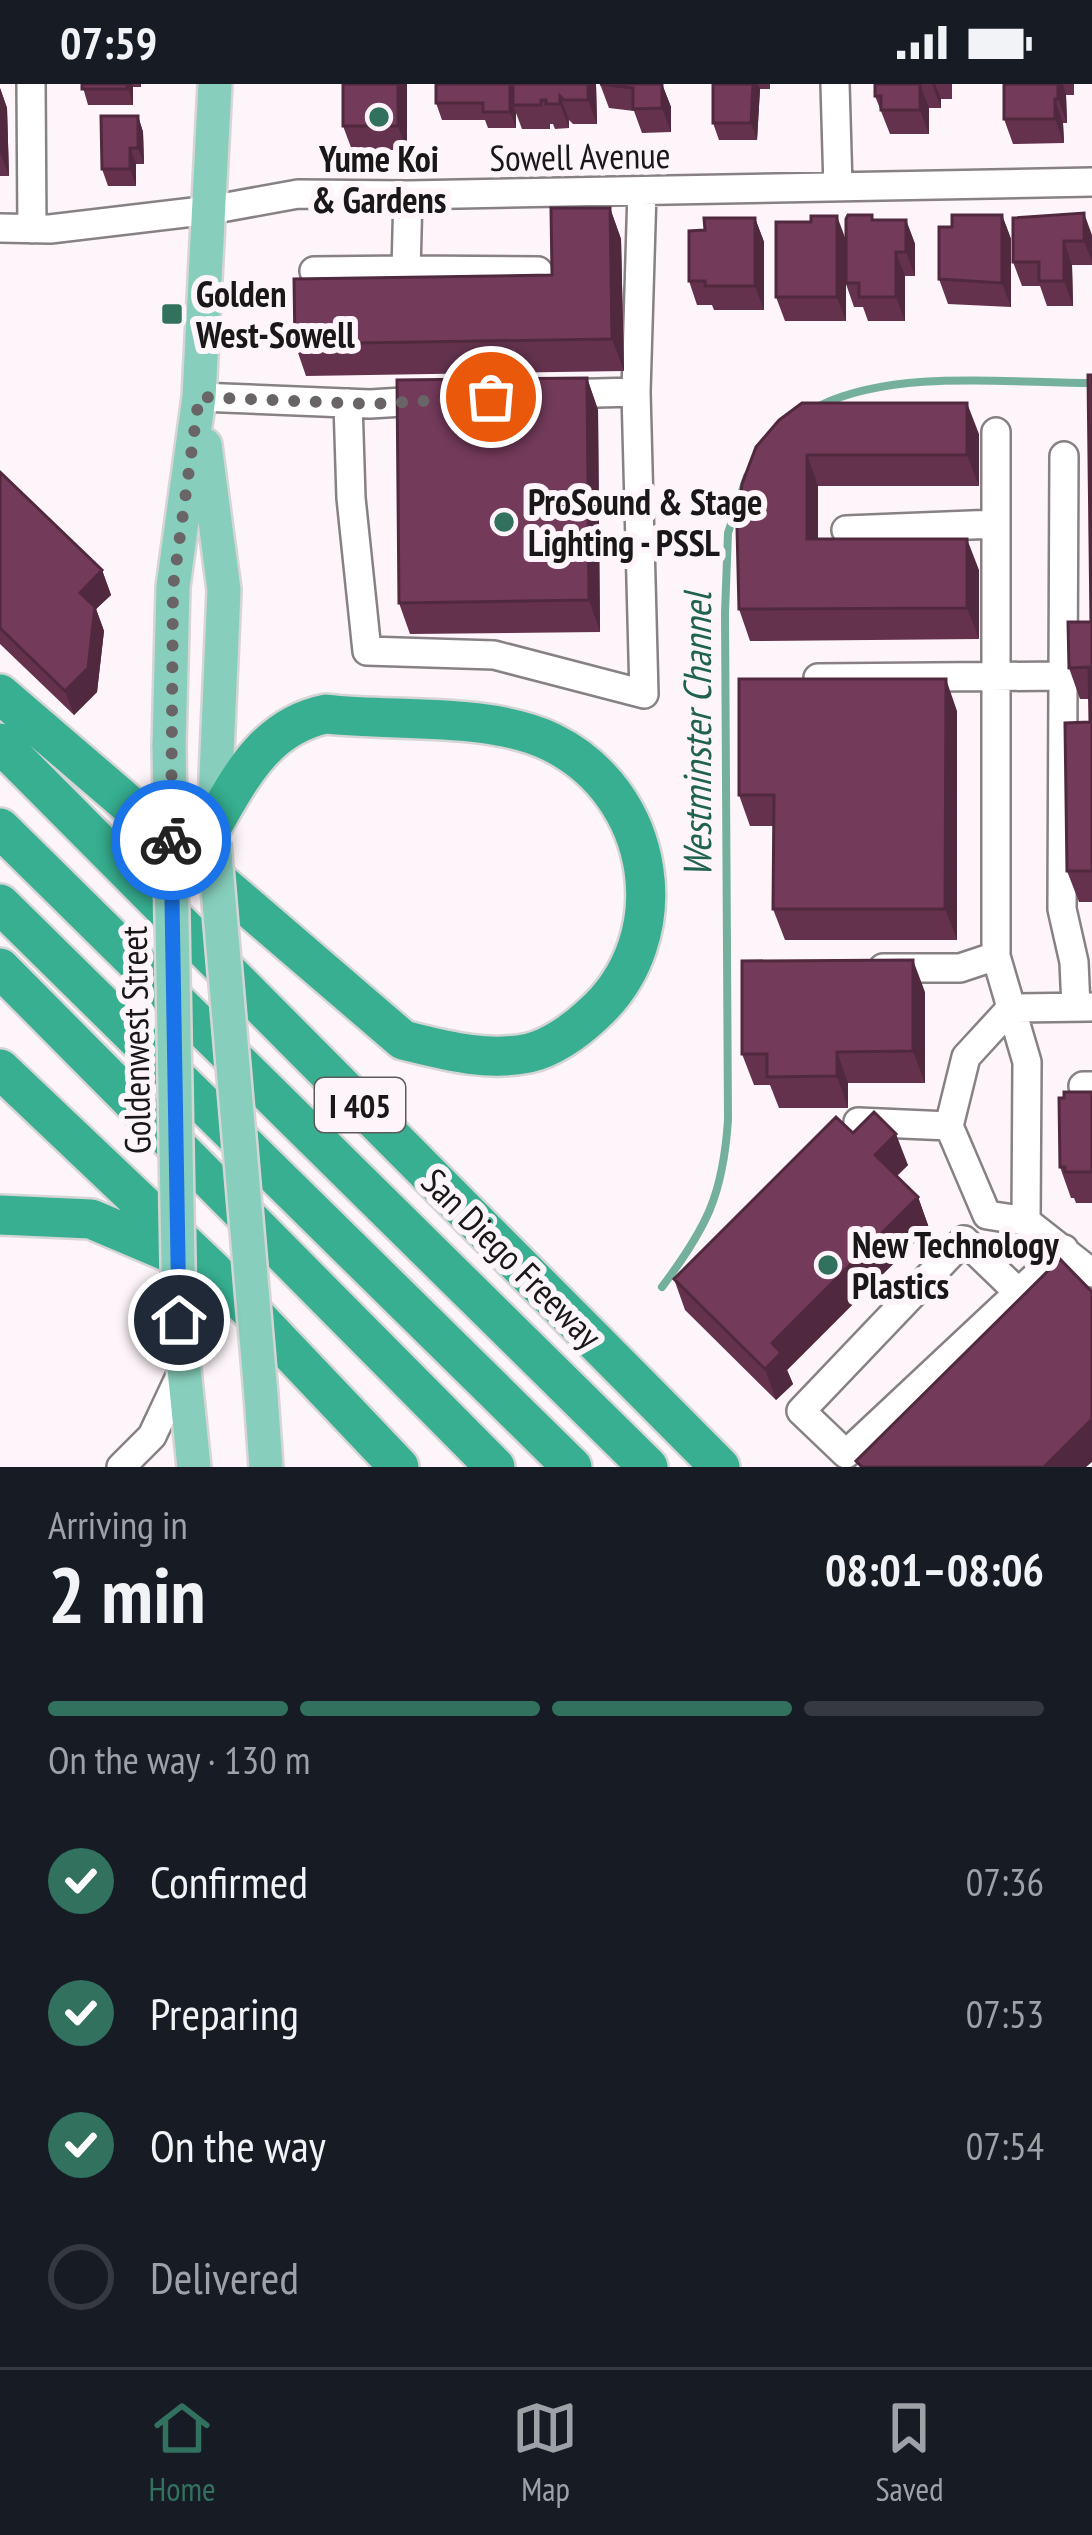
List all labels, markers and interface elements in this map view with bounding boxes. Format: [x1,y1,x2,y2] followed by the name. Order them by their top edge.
[60,13,157,71] text: 07:59
[366,104,392,130] marker: Yume Koi & Gardens
[489,131,671,181] street label: Sowell Avenue
[312,135,446,223] place label: Yume Koi & Gardens
[195,270,355,358] place label: Golden West-Sowell
[159,301,185,327] marker: Golden West-Sowell
[440,346,542,448] pin
[458,364,524,430] icon: bag
[528,478,762,566] place label: ProSound & Stage Lighting - PSSL
[491,509,517,535] marker: ProSound & Stage Lighting - PSSL
[671,589,722,877] water label: Westminster Channel
[111,780,231,900] courier
[138,807,204,873] icon: bike
[110,926,160,1154] street label: Goldenwest Street
[315,1078,405,1132] road number: I 405
[412,1158,613,1359] street label: San Diego Freeway
[852,1221,1059,1309] place label: New Technology Plastics
[815,1252,841,1278] marker: New Technology Plastics
[128,1269,230,1371] pin
[146,1287,212,1353] icon: home
[48,1499,188,1550] text: Arriving in
[825,1540,1044,1598] text: 08:01–08:06
[48,1544,206,1645] text: 2 min
[48,1734,310,1785] text: On the way · 130 m
[48,1848,114,1914] icon: check
[150,1852,308,1910] text: Confirmed
[966,1856,1044,1907] text: 07:36
[48,1980,114,2046] icon: check
[150,1984,299,2042] text: Preparing
[966,1988,1044,2039] text: 07:53
[48,2112,114,2178] icon: check
[150,2116,326,2174] text: On the way
[966,2120,1044,2171] text: 07:54
[150,2248,299,2306] text: Delivered
[148,2395,216,2510] tab: Home
[512,2395,578,2510] tab: Map
[875,2395,943,2510] tab: Saved

